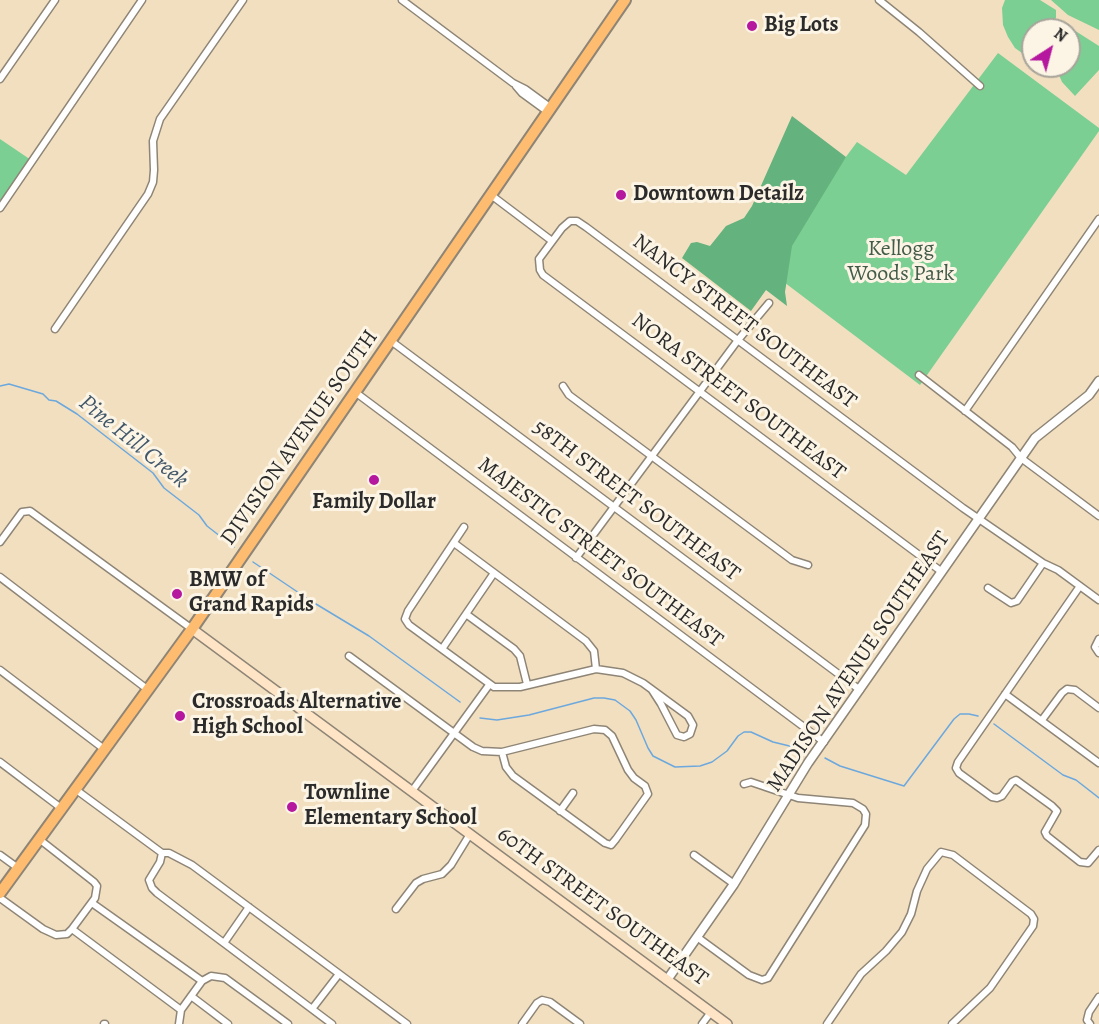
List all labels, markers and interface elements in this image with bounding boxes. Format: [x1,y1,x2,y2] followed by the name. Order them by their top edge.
[764,13,838,39] place label: Big Lots
[1021,18,1081,78] north arrow
[745,19,759,33] marker: Big Lots
[1049,23,1072,47] text: N
[633,182,804,208] place label: Downtown Detailz
[614,188,628,202] marker: Downtown Detailz
[627,229,861,415] street label: NANCY STREET SOUTHEAST
[847,237,955,288] park label: Kellogg Woods Park
[626,308,850,486] street label: NORA STREET SOUTHEAST
[216,325,384,551] street label: DIVISION AVENUE SOUTH
[72,389,194,495] water label: Pine Hill Creek
[527,414,745,588] street label: 58TH STREET SOUTHEAST
[472,452,728,654] street label: MAJESTIC STREET SOUTHEAST
[367,473,381,487] marker: Family Dollar
[312,490,436,516] place label: Family Dollar
[762,527,956,797] street label: MADISON AVENUE SOUTHEAST
[189,568,314,620] place label: BMW of Grand Rapids
[170,587,184,601] marker: BMW of Grand Rapids
[192,690,402,742] place label: Crossroads Alternative High School
[173,709,187,723] marker: Crossroads Alternative High School
[304,781,477,832] place label: Townline Elementary School
[285,800,299,814] marker: Townline Elementary School
[491,822,713,992] street label: 60TH STREET SOUTHEAST

